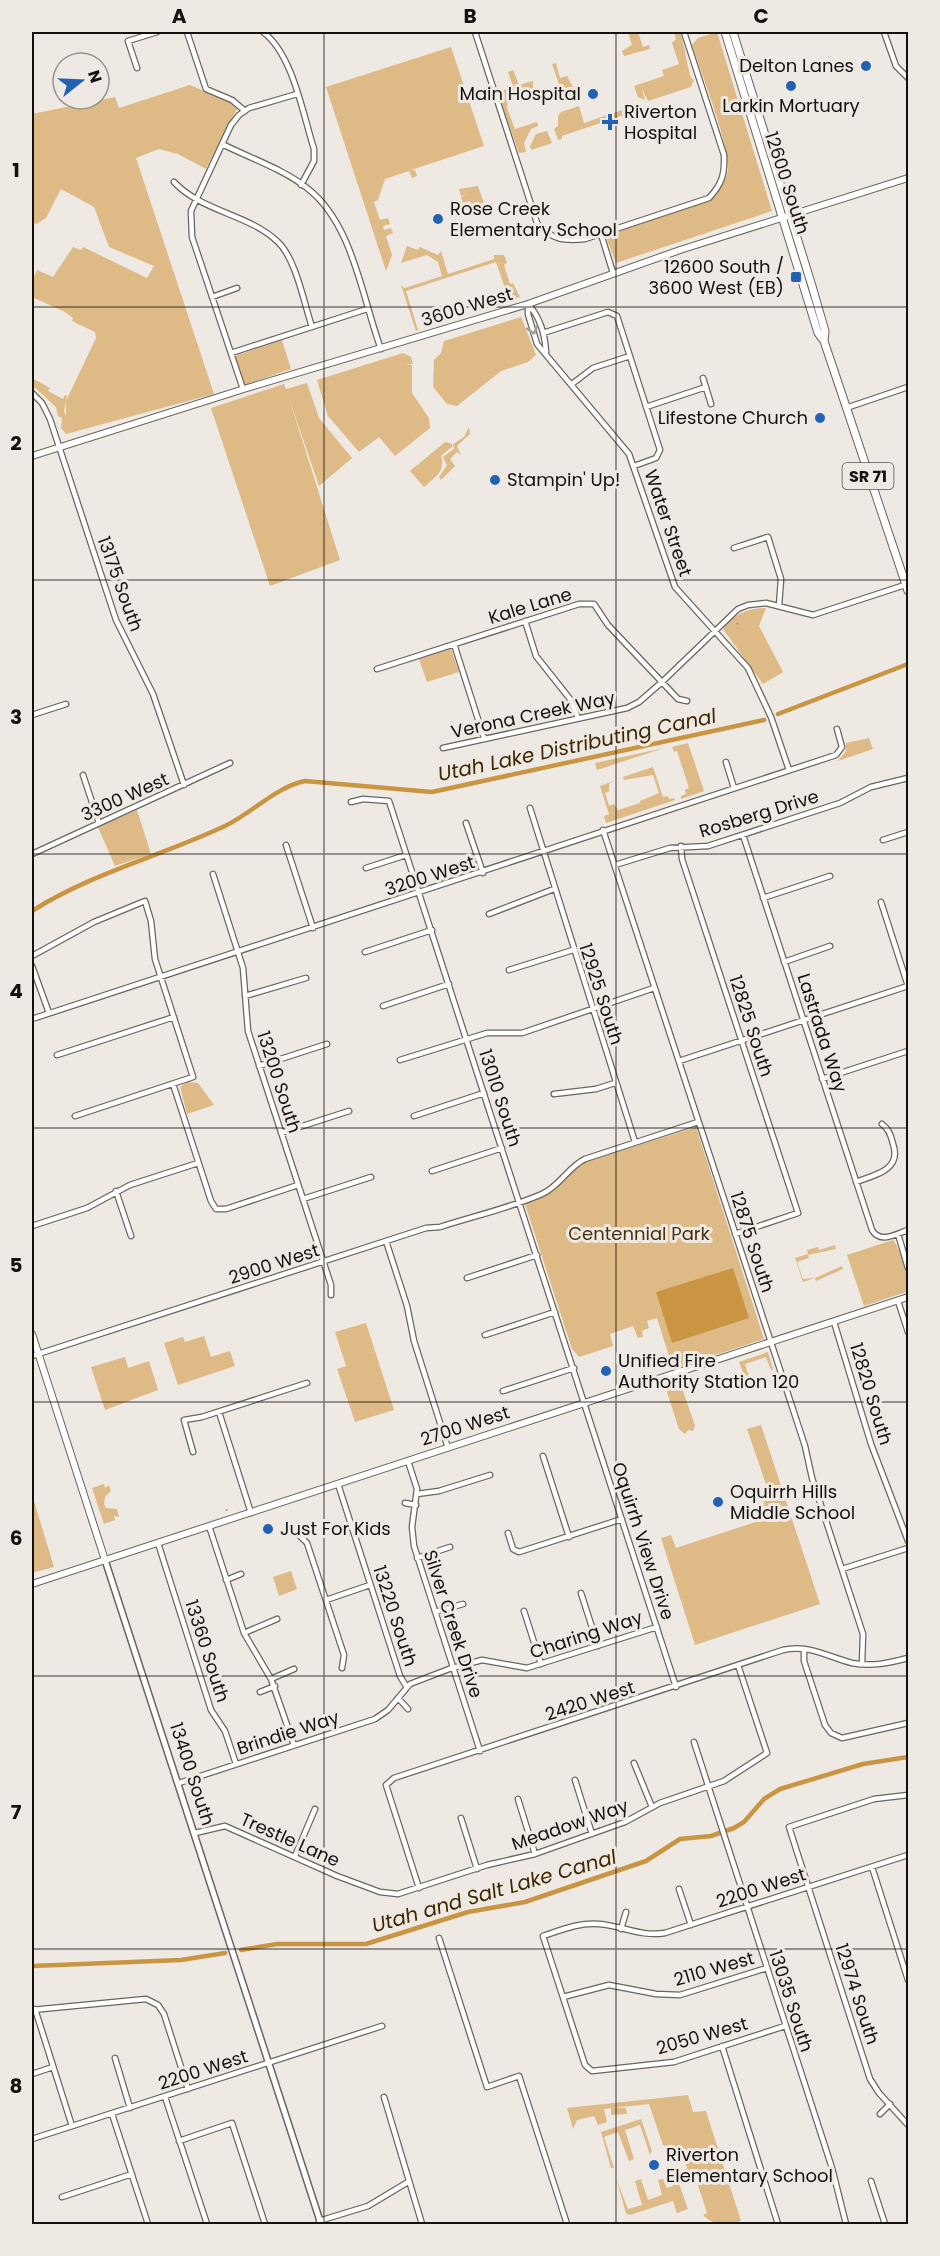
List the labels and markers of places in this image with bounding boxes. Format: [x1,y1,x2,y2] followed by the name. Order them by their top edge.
[739,53,854,78] place label: Delton Lanes
[859,59,873,73] marker: Delton Lanes
[784,79,798,93] marker: Larkin Mortuary
[459,81,581,106] place label: Main Hospital
[586,87,600,101] marker: Main Hospital
[722,93,860,118] place label: Larkin Mortuary
[624,99,697,145] place label: Riverton Hospital
[601,113,619,131] marker: Riverton Hospital
[450,196,617,242] place label: Rose Creek Elementary School
[431,212,445,226] marker: Rose Creek Elementary School
[648,254,784,300] place label: 12600 South / 3600 West (EB)
[789,270,803,284] marker: 12600 South / 3600 West (EB)
[658,405,808,430] place label: Lifestone Church
[813,411,827,425] marker: Lifestone Church
[507,467,620,492] place label: Stampin' Up!
[488,473,502,487] marker: Stampin' Up!
[618,1348,799,1394] place label: Unified Fire Authority Station 120
[599,1364,613,1378] marker: Unified Fire Authority Station 120
[730,1479,855,1525] place label: Oquirrh Hills Middle School
[711,1495,725,1509] marker: Oquirrh Hills Middle School
[280,1516,391,1541] place label: Just For Kids
[261,1522,275,1536] marker: Just For Kids
[666,2142,833,2188] place label: Riverton Elementary School
[647,2158,661,2172] marker: Riverton Elementary School

